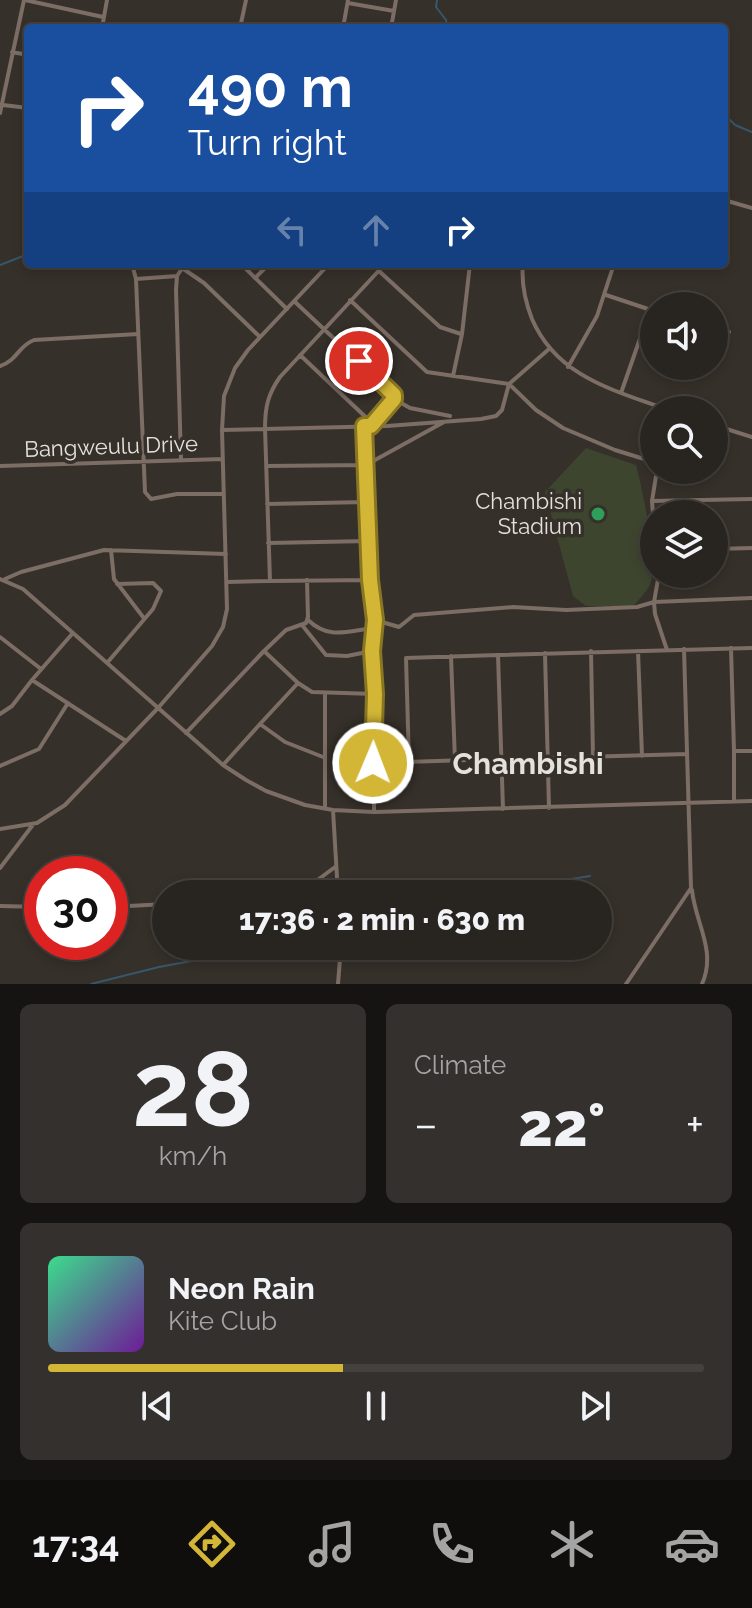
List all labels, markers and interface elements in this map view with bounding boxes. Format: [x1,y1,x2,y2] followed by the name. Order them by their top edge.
[188,54,353,120] text: 490 m
[56,56,160,160] icon: right
[188,121,347,163] text: Turn right
[270,208,314,252] icon: left
[354,208,398,252] icon: ahead
[438,208,482,252] icon: right
[640,292,728,588] map controls
[640,292,728,380] button: sound
[325,327,393,395] pin
[337,339,381,383] icon: arrive
[640,396,728,484] button: search
[24,430,198,462] street label: Bangweulu Drive
[475,488,582,539] place label: Chambishi Stadium
[640,500,728,588] button: layers
[589,505,607,523] marker: Chambishi Stadium
[331,721,415,805] position arrow
[452,746,604,781] district label: Chambishi
[24,856,128,960] speed limit sign: 30
[239,902,525,937] text: 17:36 · 2 min · 630 m
[132,1028,254,1150] text: 28
[414,1050,506,1080] text: Climate
[518,1090,605,1160] text: 22°
[414,1099,438,1150] text: −
[686,1099,704,1150] text: +
[159,1141,227,1171] text: km/h
[168,1271,315,1306] text: Neon Rain
[168,1306,277,1336] text: Kite Club
[135,1384,179,1428] icon: previous
[354,1384,398,1428] icon: pause
[573,1384,617,1428] icon: next
[184,1516,240,1572] icon: directions
[304,1516,360,1572] icon: music
[424,1516,480,1572] icon: phone
[544,1516,600,1572] icon: climate
[664,1516,720,1572] icon: car
[32,1523,120,1565] text: 17:34

